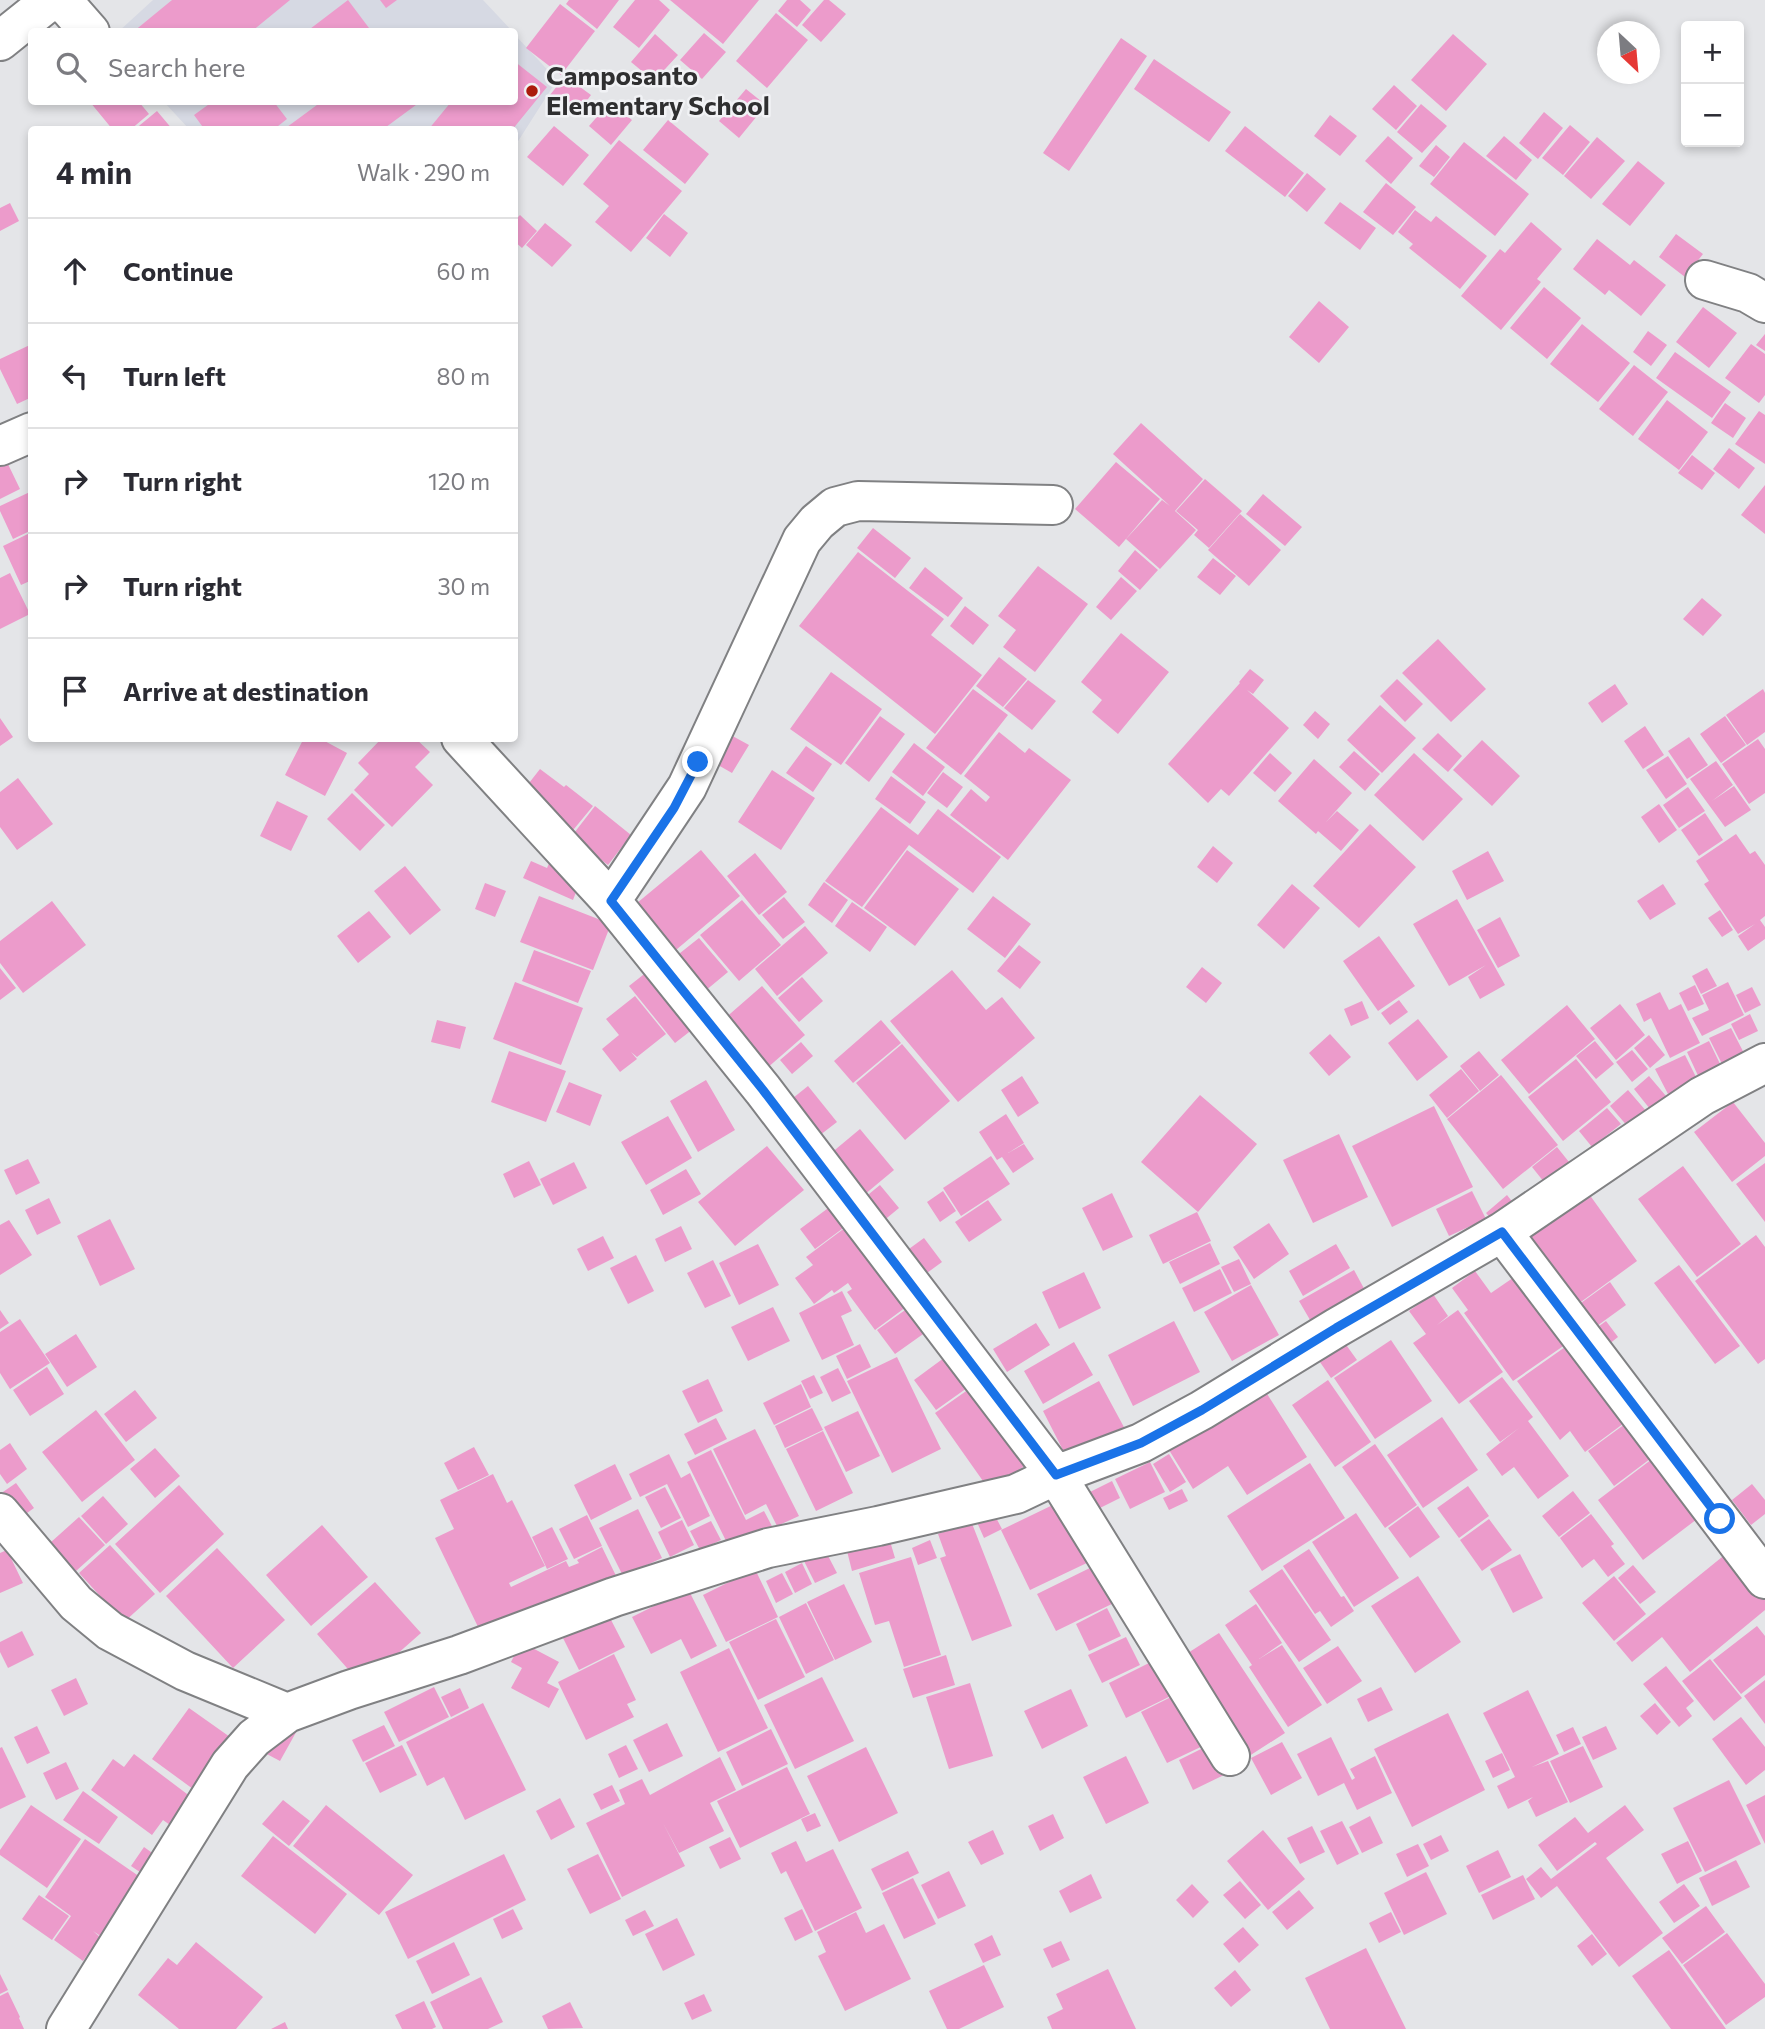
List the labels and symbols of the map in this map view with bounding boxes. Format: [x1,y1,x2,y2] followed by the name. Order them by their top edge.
[1597,21,1660,84] north arrow
[546,59,770,120] place label: Camposanto Elementary School
[524,83,540,99] marker: Camposanto Elementary School
[682,746,713,777] route end
[1704,1503,1735,1534] route start

